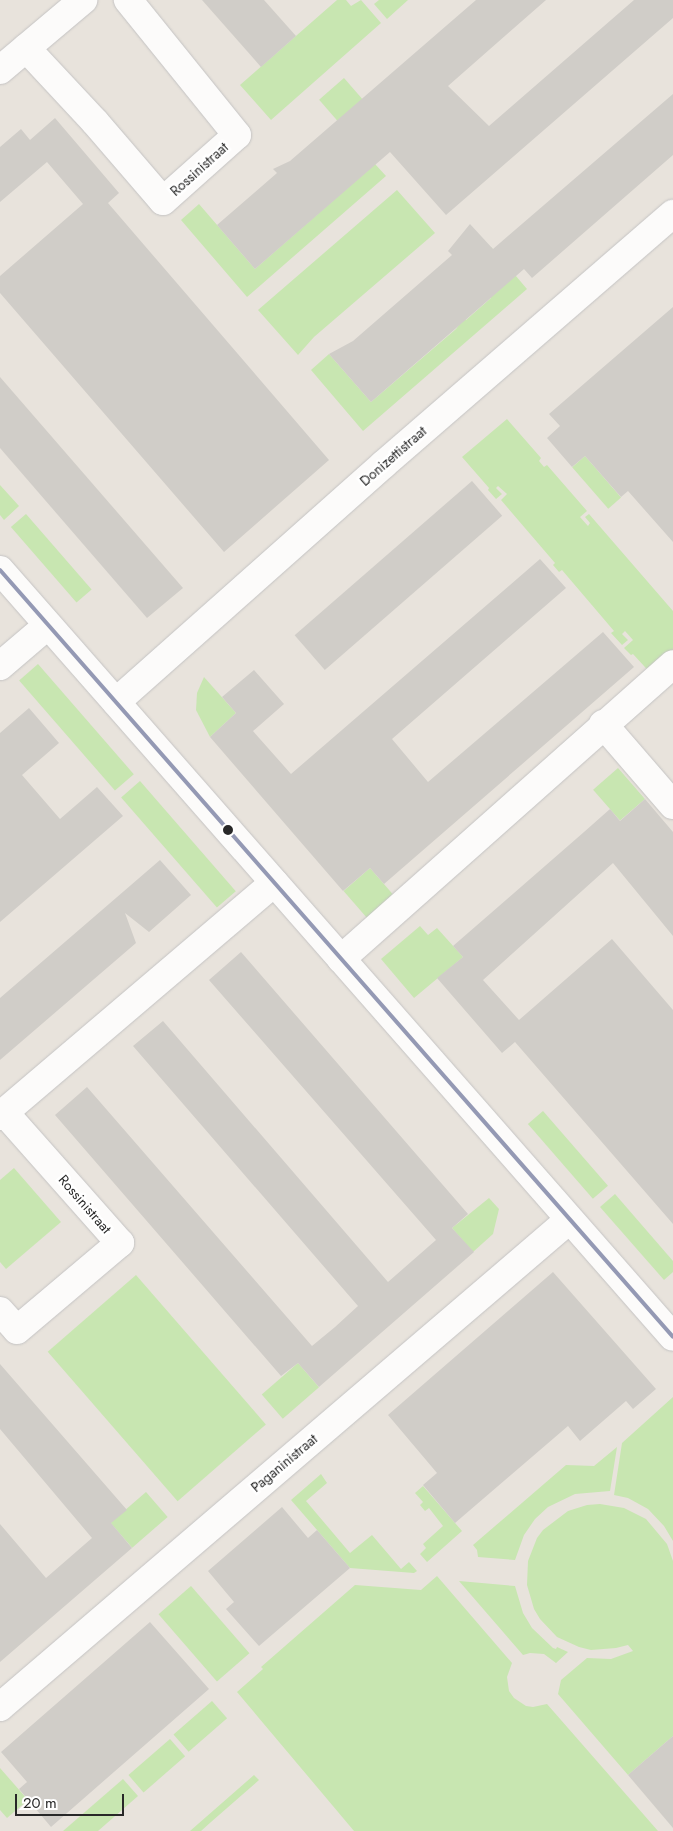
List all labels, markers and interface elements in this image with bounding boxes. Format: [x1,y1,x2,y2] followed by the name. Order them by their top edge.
[167,139,231,199] street label: Rossinistraat
[356,423,430,489] street label: Donizettistraat
[223,825,233,835] unlabelled marker
[55,1171,115,1237] street label: Rossinistraat
[247,1430,321,1496] street label: Paganinistraat
[18,1784,126,1816] scale bar
[23,1792,57,1814] text: 20 m

